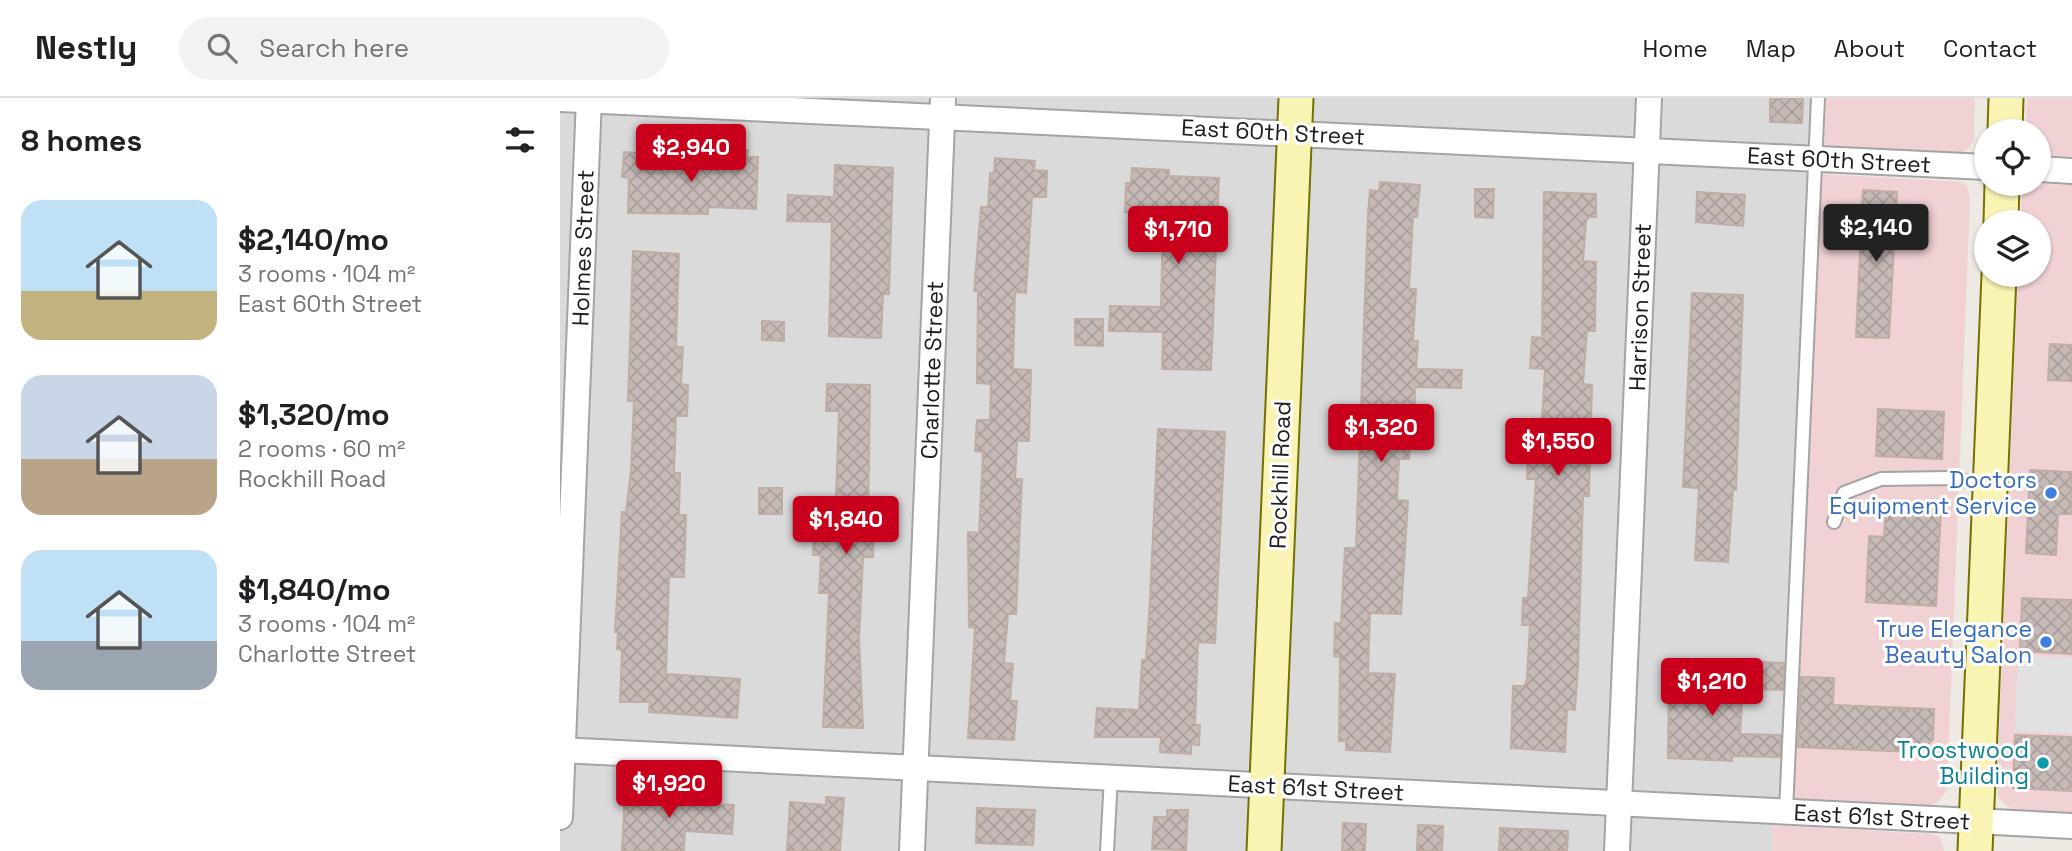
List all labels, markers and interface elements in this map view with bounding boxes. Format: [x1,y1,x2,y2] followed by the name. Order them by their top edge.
[179,17,669,80] search box
[35,27,137,69] text: Nestly
[203,29,241,67] icon: search
[259,31,409,65] text: Search here
[1642,33,1708,64] text: Home
[1746,33,1796,64] text: Map
[1834,33,1905,64] text: About
[1943,33,2037,64] text: Contact
[1180,112,1366,152] street label: East 60th Street
[1974,119,2051,287] map controls
[1974,119,2051,196] button: locate
[21,121,142,160] text: 8 homes
[501,121,539,159] icon: filters
[634,125,748,184] pin: $2,940
[652,132,730,162] text: $2,940
[1746,140,1932,180] street label: East 60th Street
[565,169,601,327] street label: Holmes Street
[1819,204,1933,264] pin: $2,140
[1121,206,1235,266] pin: $1,710
[1974,210,2051,287] button: layers
[1839,212,1913,242] text: $2,140
[1144,214,1212,244] text: $1,710
[238,220,389,259] text: $2,140/mo
[1622,223,1658,391] street label: Harrison Street
[77,228,161,312] icon: home
[238,259,415,289] text: 3 rooms · 104 m²
[914,280,950,460] street label: Charlotte Street
[238,289,422,319] text: East 60th Street
[238,395,390,434] text: $1,320/mo
[1262,400,1298,550] street label: Rockhill Road
[77,403,161,487] icon: home
[1324,404,1438,464] pin: $1,320
[1344,412,1418,442] text: $1,320
[1501,418,1615,478] pin: $1,550
[1521,426,1595,456] text: $1,550
[238,434,405,464] text: 2 rooms · 60 m²
[238,464,386,494] text: Rockhill Road
[1829,465,2037,521] place label: Doctors Equipment Service
[2043,485,2059,501] marker: Doctors Equipment Service
[789,496,903,556] pin: $1,840
[809,504,883,534] text: $1,840
[238,570,391,609] text: $1,840/mo
[77,578,161,662] icon: home
[238,609,415,639] text: 3 rooms · 104 m²
[1876,614,2032,670] place label: True Elegance Beauty Salon
[2038,634,2054,650] marker: True Elegance Beauty Salon
[238,639,416,669] text: Charlotte Street
[1655,658,1769,718] pin: $1,210
[1677,666,1747,696] text: $1,210
[1897,735,2029,791] place label: Troostwood Building
[2035,755,2051,771] marker: Troostwood Building
[612,760,726,820] pin: $1,920
[632,768,706,798] text: $1,920
[1227,768,1405,808] street label: East 61st Street
[1793,797,1971,837] street label: East 61st Street

